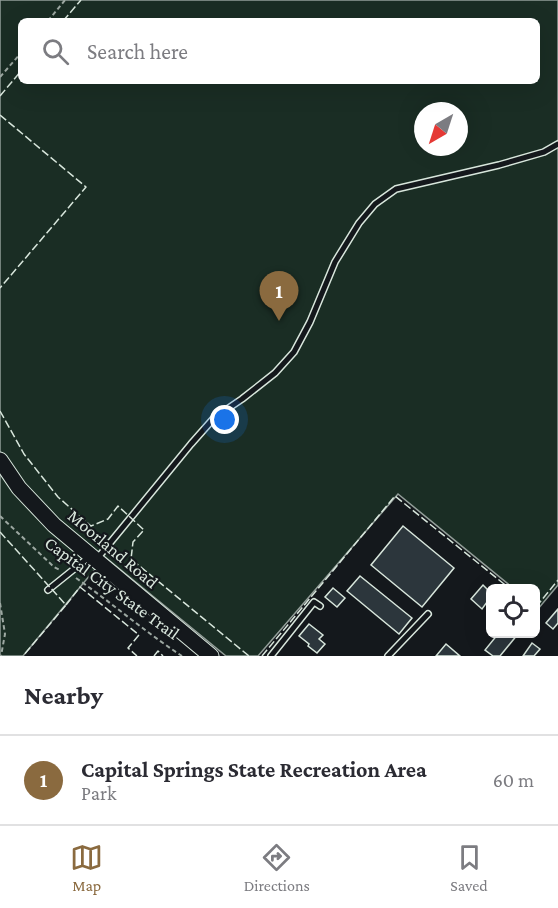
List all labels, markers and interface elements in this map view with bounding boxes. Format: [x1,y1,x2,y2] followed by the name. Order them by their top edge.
[18,18,540,84] search box
[39,35,72,68] icon: search
[87,39,188,64] text: Search here
[414,102,468,156] north arrow
[260,272,298,321] pin: 1
[210,405,239,434] your location
[64,506,162,593] street label: Moorland Road
[41,532,183,644] street label: Capital City State Trail
[486,584,540,638] map controls
[486,584,540,638] button: locate
[24,681,103,710] text: Nearby
[81,757,427,782] text: Capital Springs State Recreation Area
[40,769,47,791] text: 1
[493,769,534,791] text: 60 m
[81,782,117,804] text: Park
[70,841,103,894] tab: Map
[244,841,310,894] tab: Directions
[450,841,488,894] tab: Saved

